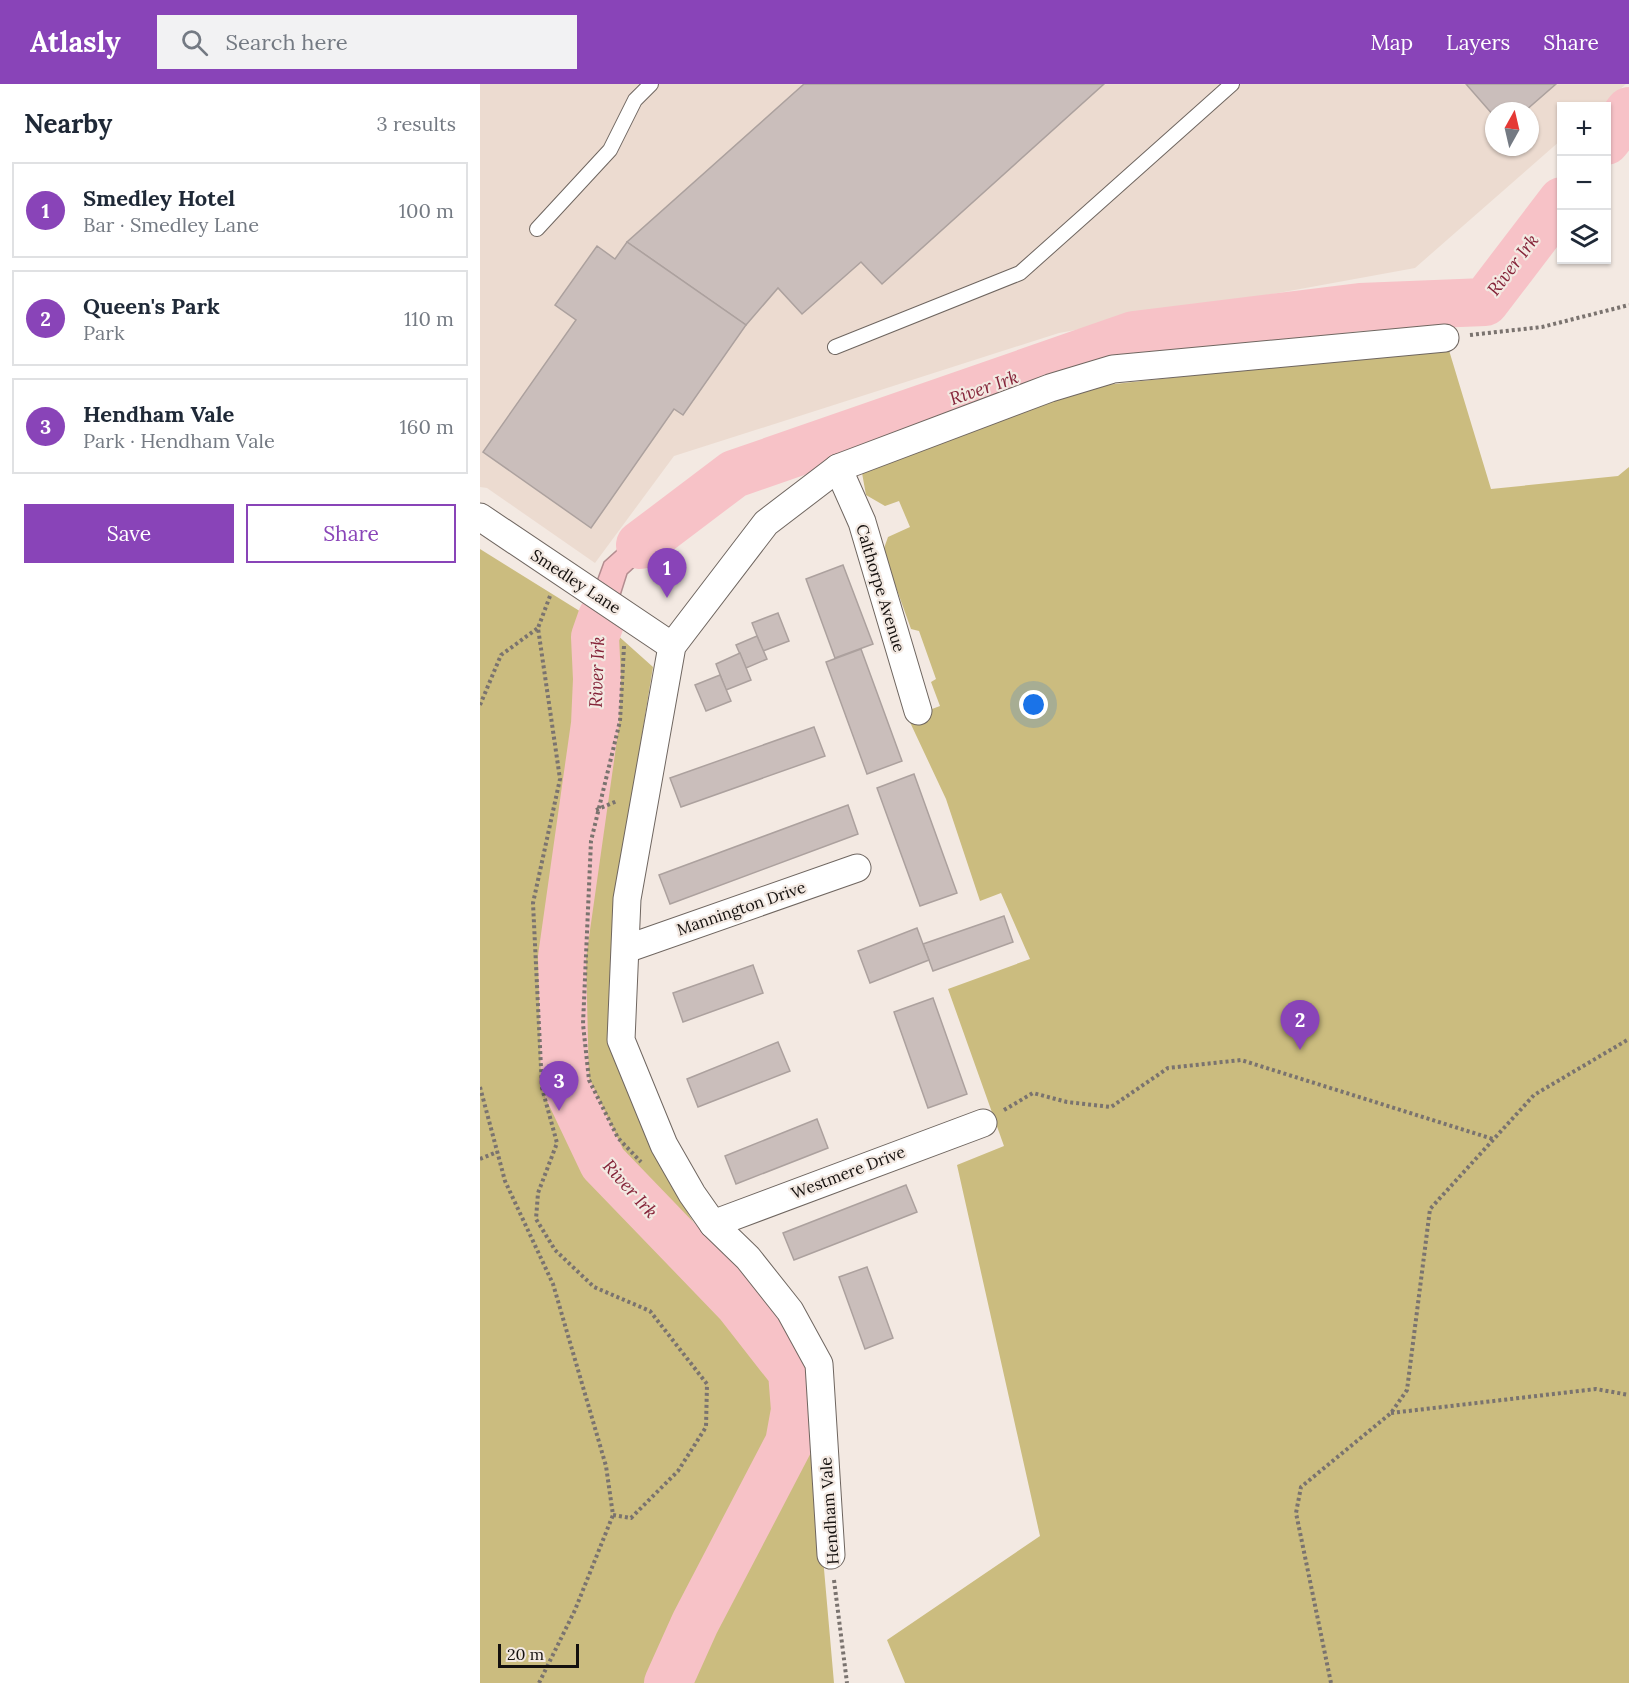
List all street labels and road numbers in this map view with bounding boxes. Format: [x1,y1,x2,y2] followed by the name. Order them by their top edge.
[852,522,910,655] street label: Calthorpe Avenue
[527,544,625,618] street label: Smedley Lane
[674,876,808,939] street label: Mannington Drive
[788,1141,908,1203] street label: Westmere Drive
[815,1456,843,1565] street label: Hendham Vale

